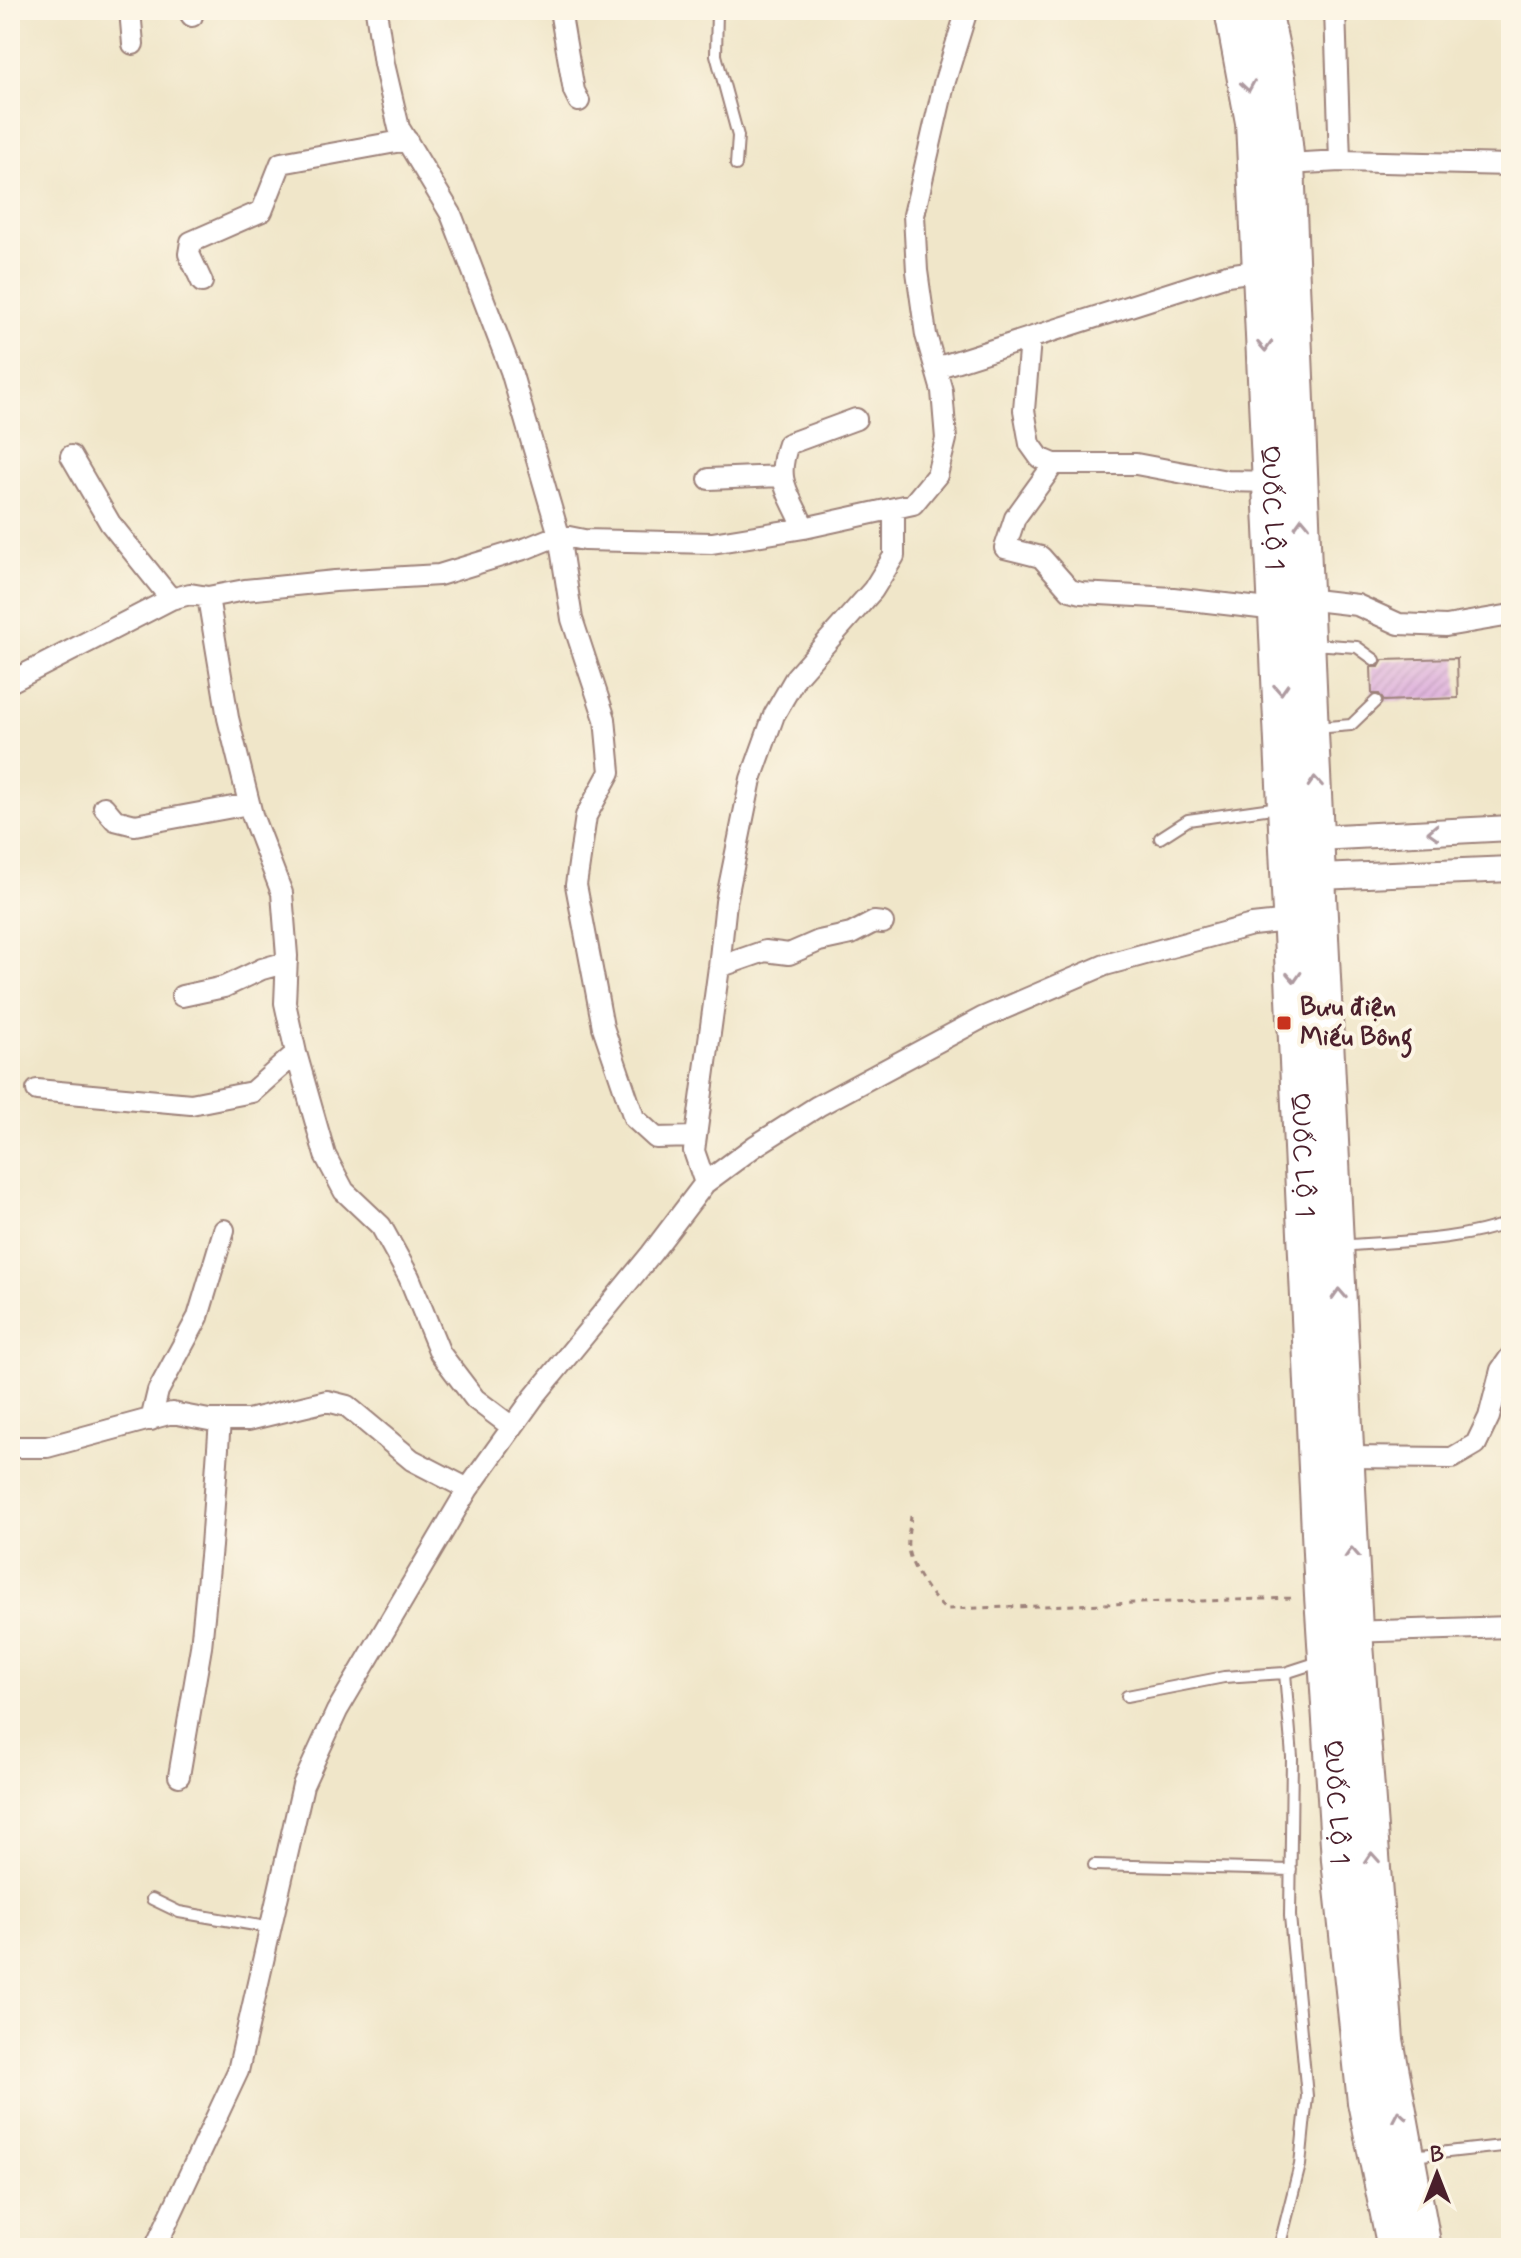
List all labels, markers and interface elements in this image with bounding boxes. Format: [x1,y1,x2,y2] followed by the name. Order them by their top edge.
[1239,79,1256,93] one-way arrow
[1256,340,1273,353] one-way arrow
[1251,444,1291,571] street label: QUỐC LỘ 1
[1294,516,1311,529] one-way arrow
[1272,683,1289,696] one-way arrow
[1307,775,1324,788] one-way arrow
[1426,823,1439,840] one-way arrow
[1285,971,1302,984] one-way arrow
[1300,991,1413,1058] place label: Bưu điện Miếu Bông
[1275,1014,1293,1032] marker: Bưu điện Miếu Bông
[1281,1092,1321,1218] street label: QUỐC LỘ 1
[1331,1287,1348,1300] one-way arrow
[1343,1547,1360,1559] one-way arrow
[1314,1739,1356,1865] street label: QUỐC LỘ 1
[1364,1851,1381,1864] one-way arrow
[1392,2110,1409,2123] one-way arrow
[1397,2134,1477,2214] north arrow
[1430,2142,1444,2170] text: B

